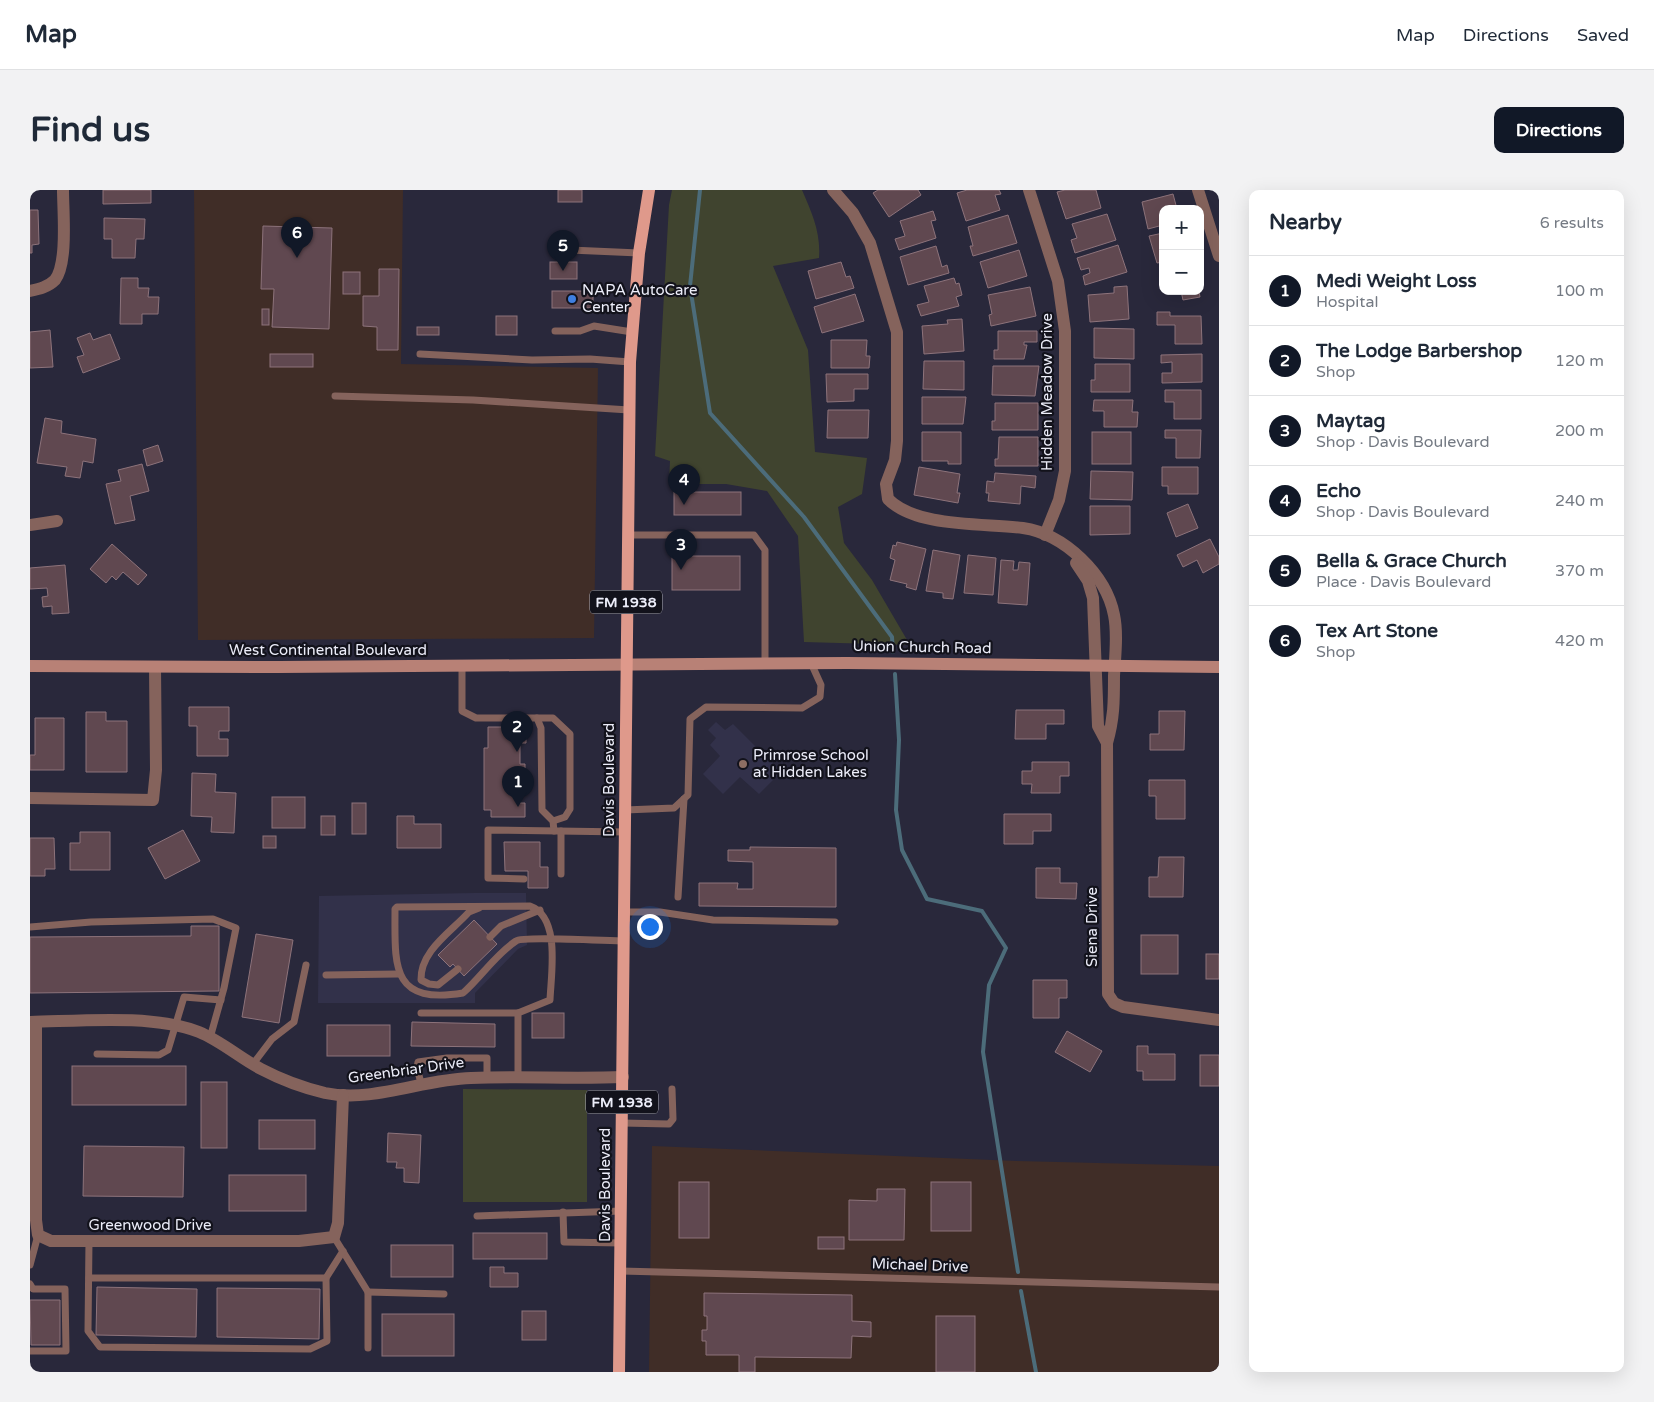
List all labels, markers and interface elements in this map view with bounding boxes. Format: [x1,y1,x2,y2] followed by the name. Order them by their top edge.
[25,20,77,49] text: Map
[1396,24,1435,46] text: Map
[1463,24,1549,46] text: Directions
[1577,24,1629,46] text: Saved
[1494,107,1624,153] button: Directions
[30,109,150,151] text: Find us
[1159,205,1204,295] map controls
[1159,205,1204,250] button: +
[1269,210,1342,235] text: Nearby
[1540,213,1604,233] text: 6 results
[281,217,313,258] pin: 6
[547,230,579,271] pin: 5
[1159,250,1204,295] button: −
[1316,270,1477,292] text: Medi Weight Loss
[582,281,697,316] place label: NAPA AutoCare Center
[1280,281,1290,301] text: 1
[1555,281,1604,301] text: 100 m
[1316,292,1378,312] text: Hospital
[566,293,578,305] marker: NAPA AutoCare Center
[1038,313,1056,471] street label: Hidden Meadow Drive
[1316,340,1522,362] text: The Lodge Barbershop
[1280,351,1290,371] text: 2
[1555,351,1604,371] text: 120 m
[1316,362,1355,382] text: Shop
[1316,410,1385,432] text: Maytag
[1280,421,1290,441] text: 3
[1555,421,1604,441] text: 200 m
[1316,432,1490,452] text: Shop · Davis Boulevard
[668,464,700,505] pin: 4
[1316,480,1361,502] text: Echo
[1280,491,1290,511] text: 4
[1555,491,1604,511] text: 240 m
[1316,502,1490,522] text: Shop · Davis Boulevard
[665,529,697,570] pin: 3
[1316,550,1507,572] text: Bella & Grace Church
[1280,561,1290,581] text: 5
[1555,561,1604,581] text: 370 m
[1316,572,1491,592] text: Place · Davis Boulevard
[590,591,662,614] road number: FM 1938
[1316,620,1438,642] text: Tex Art Stone
[1280,631,1290,651] text: 6
[1555,631,1604,651] text: 420 m
[852,637,992,657] street label: Union Church Road
[229,641,427,659] street label: West Continental Boulevard
[1316,642,1355,662] text: Shop
[501,711,533,752] pin: 2
[600,723,618,837] street label: Davis Boulevard
[753,746,869,781] place label: Primrose School at Hidden Lakes
[737,758,749,770] marker: Primrose School at Hidden Lakes
[502,766,534,807] pin: 1
[1083,887,1101,967] street label: Siena Drive
[637,914,663,940] your location
[347,1053,465,1087] street label: Greenbriar Drive
[586,1090,658,1114] road number: FM 1938
[596,1128,614,1242] street label: Davis Boulevard
[88,1216,212,1234] street label: Greenwood Drive
[871,1254,969,1276] street label: Michael Drive

